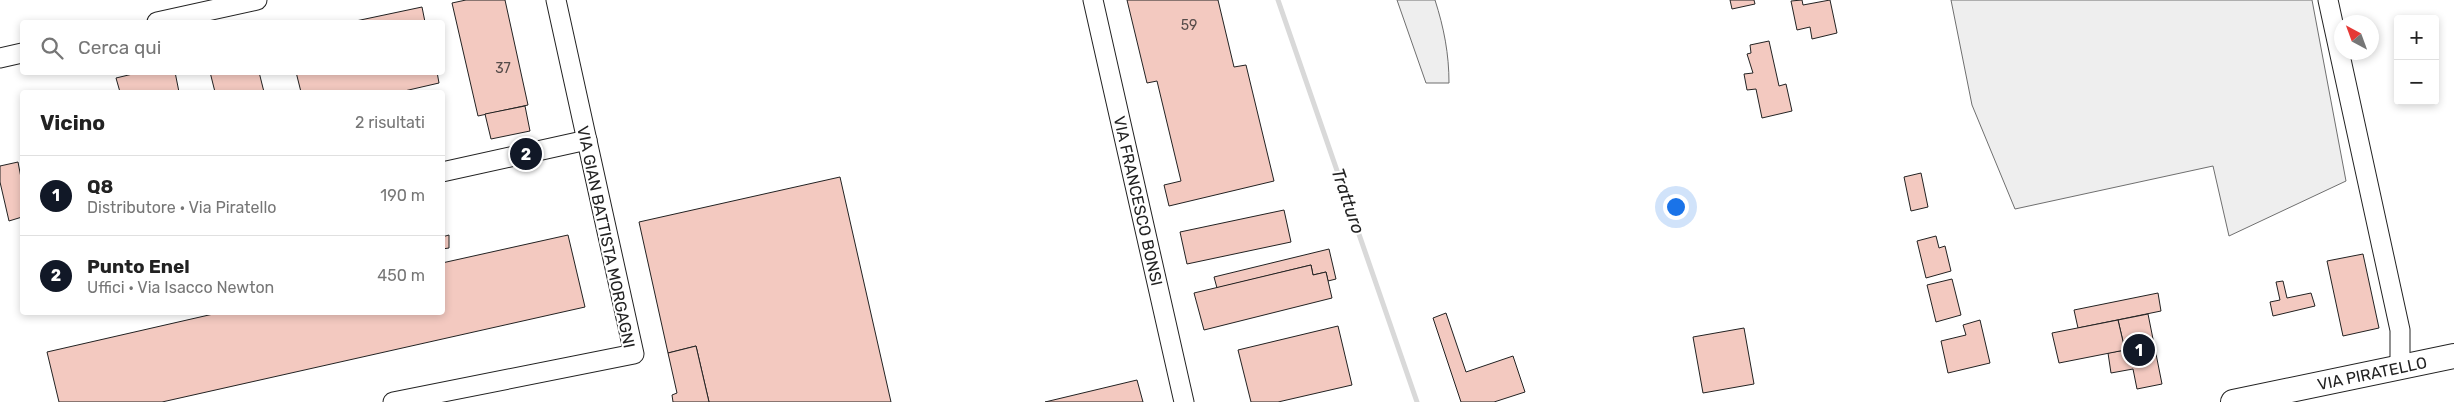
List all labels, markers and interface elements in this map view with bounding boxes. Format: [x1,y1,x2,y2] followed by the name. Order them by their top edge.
[2334,15,2379,60] north arrow
[2394,15,2439,105] map controls
[2394,15,2439,60] button: +
[1181,17,1197,34] house number: 59
[20,20,445,75] search box
[38,34,66,62] icon: search
[78,36,161,59] text: Cerca qui
[495,60,511,77] house number: 37
[2394,60,2439,105] button: −
[40,110,105,135] text: Vicino
[355,113,425,132] text: 2 risultati
[1110,114,1167,288] street label: VIA FRANCESCO BONSI
[573,124,639,350] street label: VIA GIAN BATTISTA MORGAGNI
[510,135,542,173] pin: 2
[1326,165,1370,237] water label: Tratturo
[87,175,113,198] text: Q8
[52,186,60,205] text: 1
[380,186,425,205] text: 190 m
[1663,194,1689,220] your location
[87,198,277,217] text: Distributore · Via Piratello
[87,255,190,278] text: Punto Enel
[51,266,61,285] text: 2
[377,266,425,285] text: 450 m
[87,278,274,297] text: Uffici · Via Isacco Newton
[2123,331,2155,369] pin: 1
[2316,352,2429,394] street label: VIA PIRATELLO

